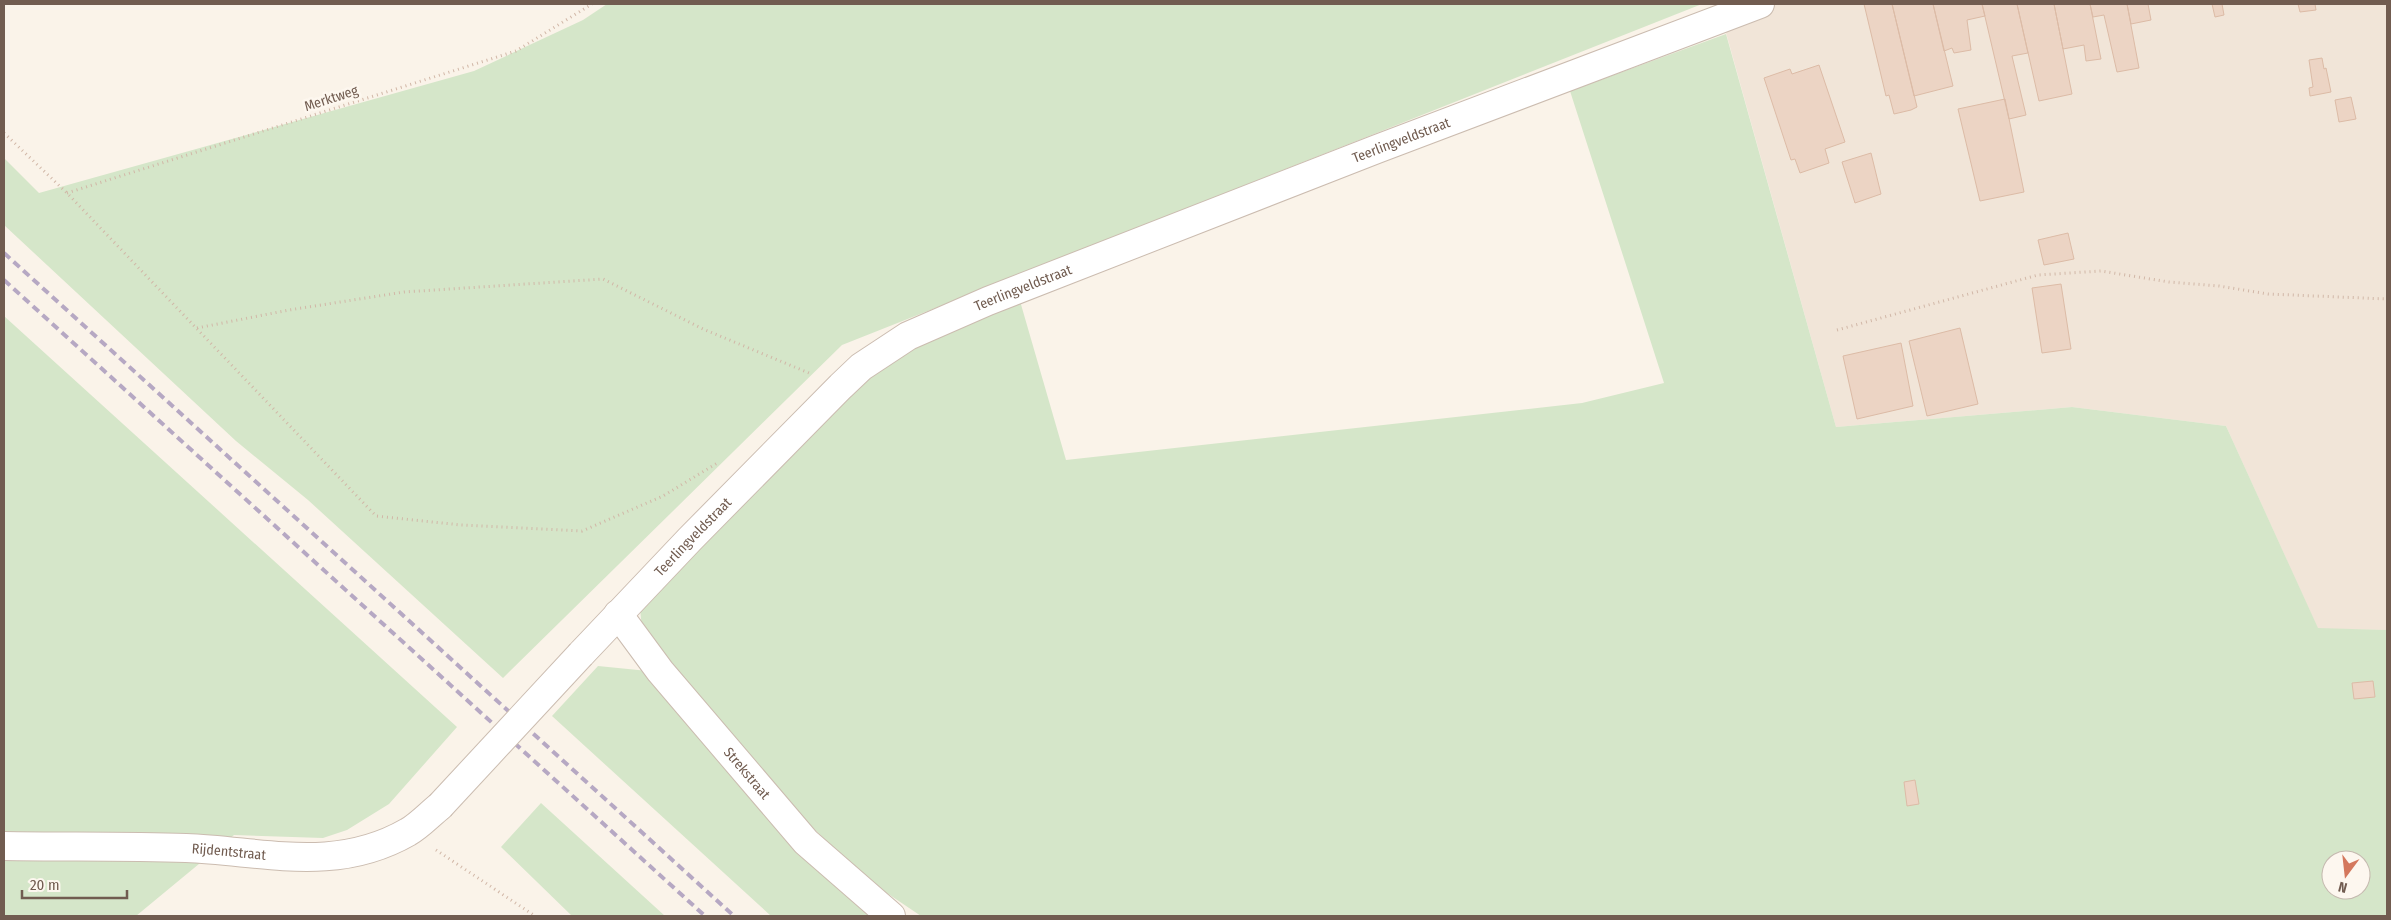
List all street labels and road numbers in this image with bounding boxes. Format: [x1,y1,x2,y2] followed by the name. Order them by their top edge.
[302,82,361,115] street label: Merktweg
[1350,114,1453,167] street label: Teerlingveldstraat
[972,261,1075,315] street label: Teerlingveldstraat
[651,494,735,580] street label: Teerlingveldstraat
[720,744,774,803] street label: Strekstraat
[191,840,267,864] street label: Rijdentstraat

